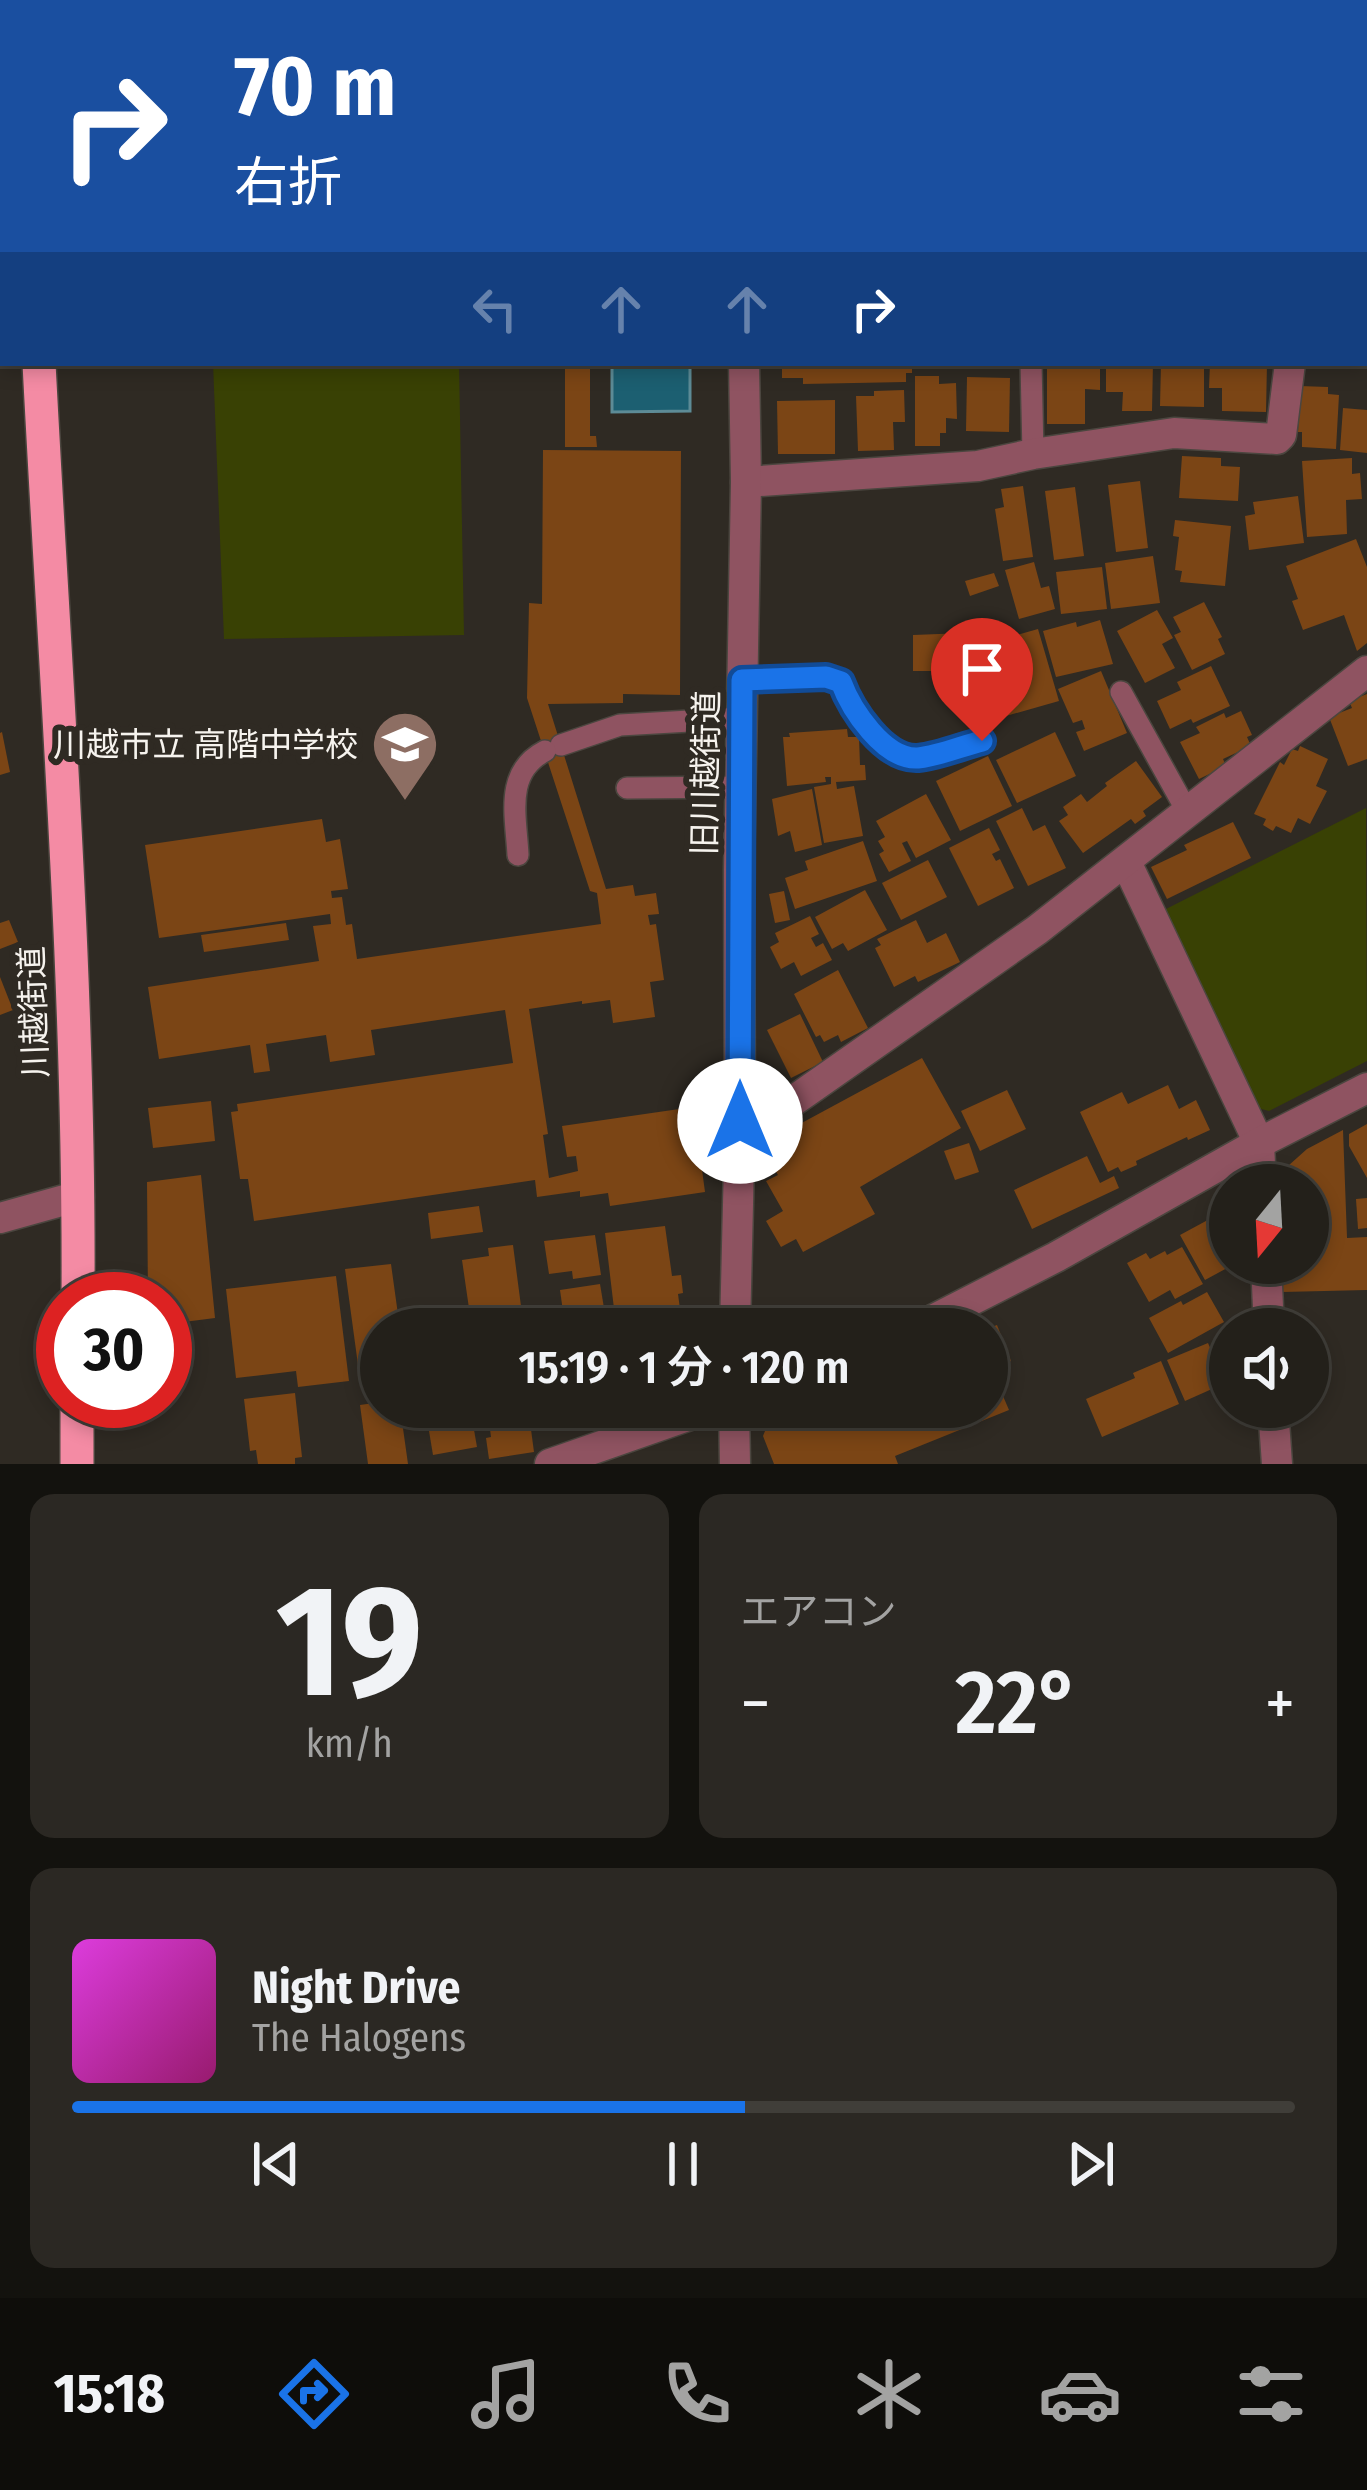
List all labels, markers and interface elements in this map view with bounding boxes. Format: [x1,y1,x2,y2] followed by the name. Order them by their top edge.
[234,36,396,137] text: 70 m
[36,48,192,204] icon: right
[234,151,342,215] text: 右折
[462,276,528,342] icon: left
[588,276,654,342] icon: ahead
[714,276,780,342] icon: ahead
[840,276,906,342] icon: right
[931,618,1033,741] pin
[949,636,1015,702] icon: arrive
[685,690,727,856] street label: 旧川越街道
[370,709,440,803] school or university icon: 川越市立 高階中学校
[53,725,358,765] place label: 川越市立 高階中学校
[12,945,56,1079] street label: 川越街道
[677,1058,803,1184] position arrow
[1209,1164,1329,1284] north arrow
[1209,1164,1329,1428] map controls
[36,1272,192,1428] speed limit sign: 30
[1209,1308,1329,1428] button: sound
[519,1341,849,1395] text: 15:19 · 1 分 · 120 m
[276,1549,423,1736] text: 19
[741,1589,897,1635] text: エアコン
[955,1649,1080,1757] text: 22°
[741,1664,770,1743] text: −
[1265,1664,1295,1743] text: +
[306,1721,393,1767] text: km/h
[252,1961,460,2015] text: Night Drive
[252,2015,466,2061] text: The Halogens
[243,2131,309,2197] icon: previous
[650,2131,716,2197] icon: pause
[1058,2131,1124,2197] icon: next
[272,2352,356,2436] icon: directions
[464,2352,548,2436] icon: music
[655,2352,739,2436] icon: phone
[847,2352,931,2436] icon: climate
[1038,2352,1122,2436] icon: car
[1229,2352,1313,2436] icon: filters
[54,2362,165,2426] text: 15:18

